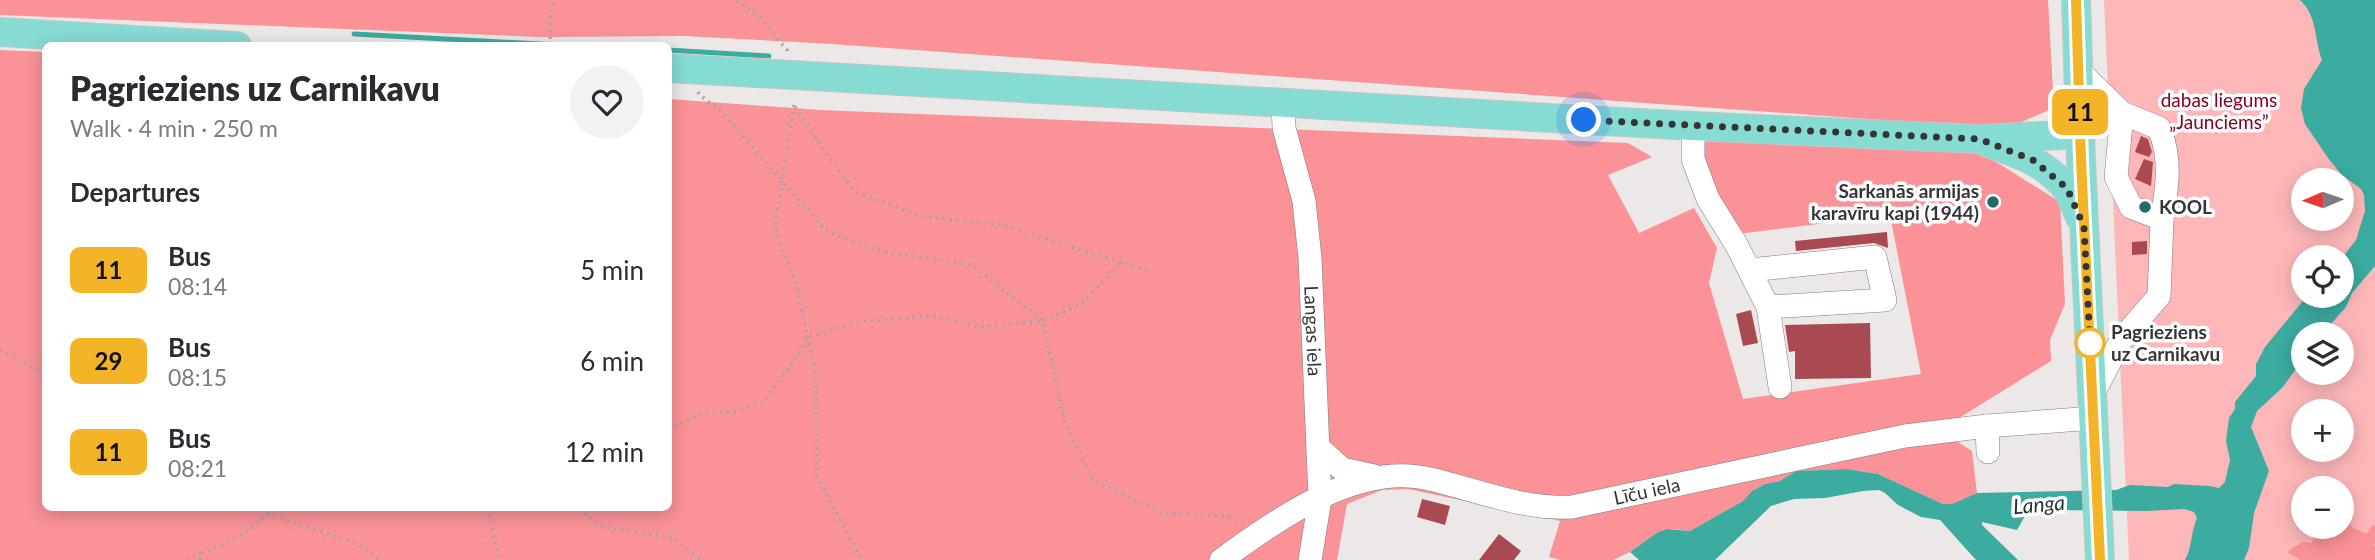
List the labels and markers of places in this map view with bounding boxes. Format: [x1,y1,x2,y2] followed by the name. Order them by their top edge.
[1811,179,1979,224] place label: Sarkanās armijas karavīru kapi (1944)
[1985,194,2001,210] marker: Sarkanās armijas karavīru kapi (1944)
[2159,195,2212,218] place label: KOOL
[2137,199,2153,215] marker: KOOL
[2111,320,2220,365] place label: Pagrieziens uz Carnikavu
[2075,328,2105,358] marker: Pagrieziens uz Carnikavu

